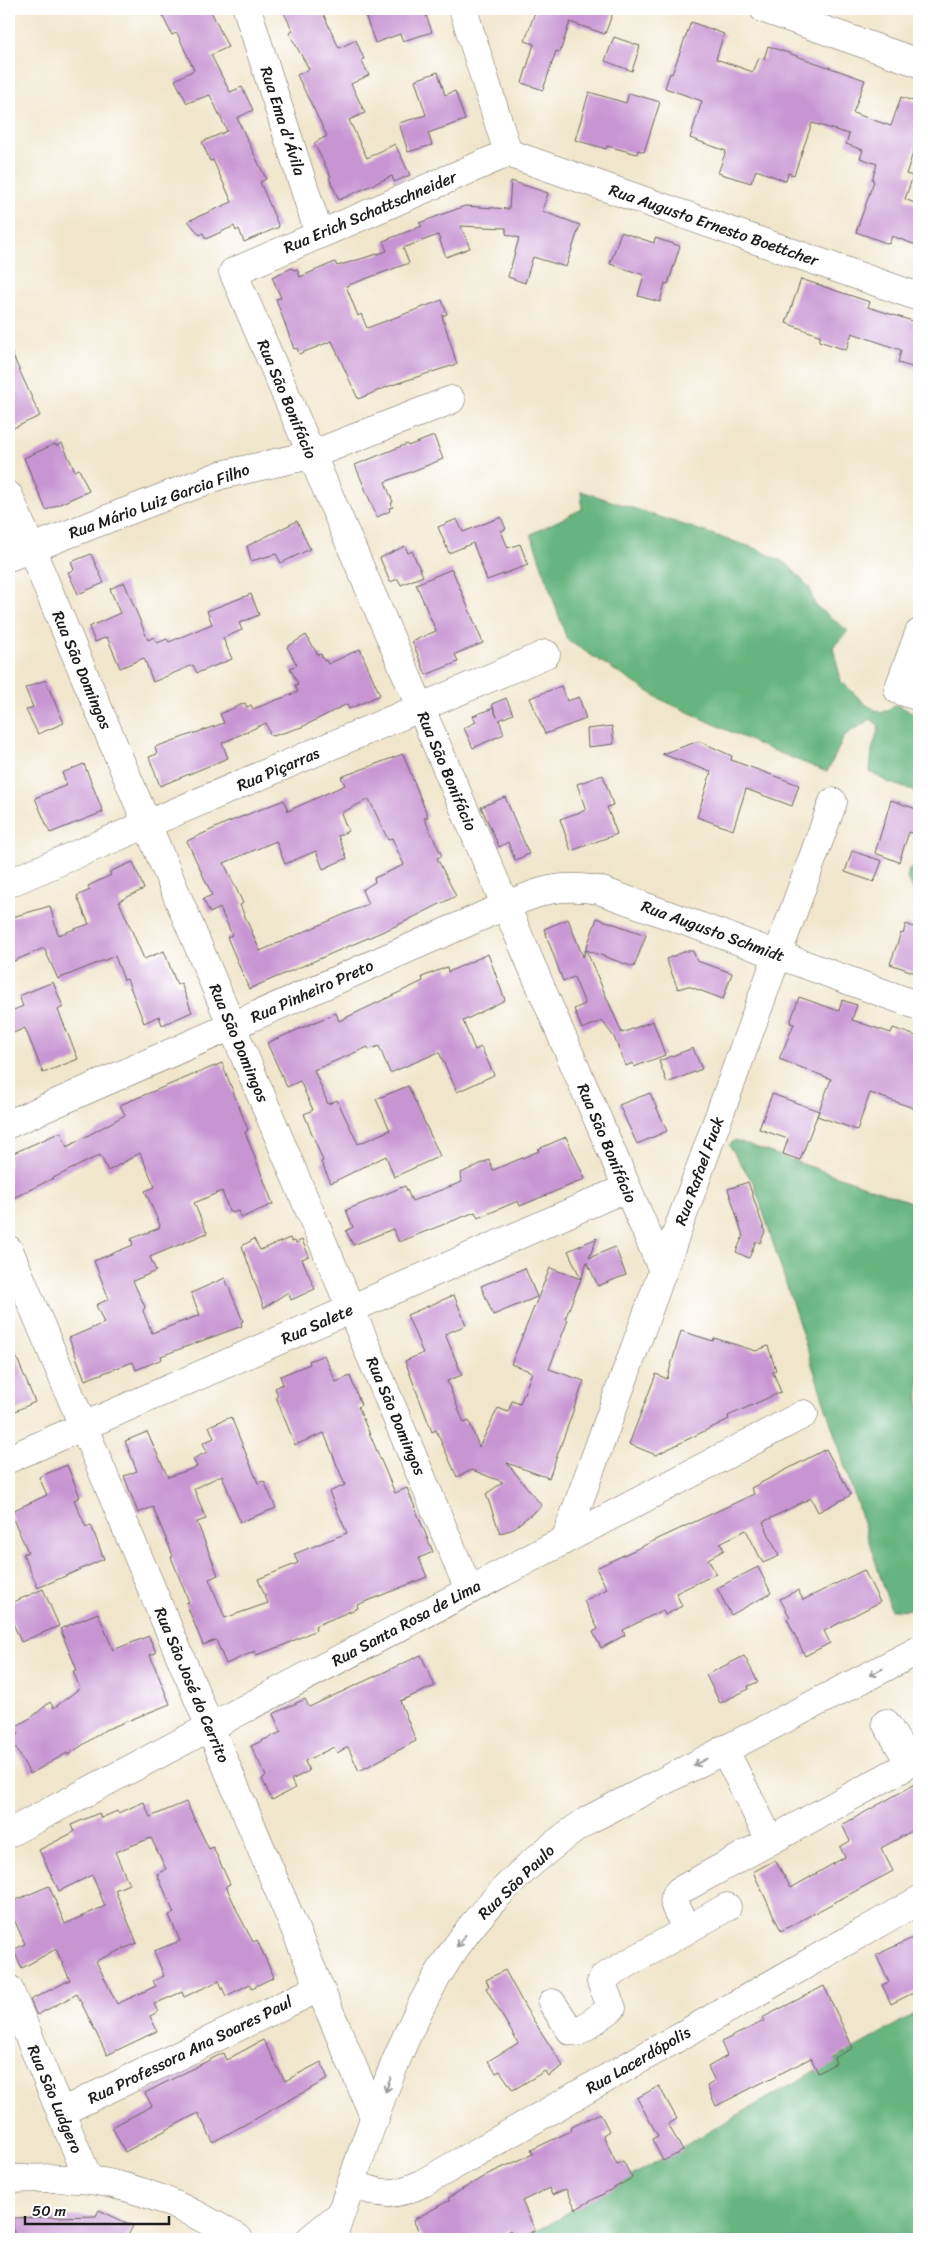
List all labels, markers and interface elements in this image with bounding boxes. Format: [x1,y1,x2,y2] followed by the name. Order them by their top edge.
[252,63,315,180] street label: Rua Ema d'Ávila
[279,162,463,262] street label: Rua Erich Schattschneider
[605,175,824,275] street label: Rua Augusto Ernesto Boettcher
[249,335,325,463] street label: Rua São Bonifácio
[64,455,254,547] street label: Rua Mário Luiz Garcia Filho
[44,606,120,735] street label: Rua São Domingos
[409,707,485,835] street label: Rua São Bonifácio
[232,738,325,800] street label: Rua Piçarras
[637,892,789,970] street label: Rua Augusto Schmidt
[246,951,378,1031] street label: Rua Pinheiro Preto
[201,979,277,1108] street label: Rua São Domingos
[569,1079,645,1207] street label: Rua São Bonifácio
[666,1112,732,1230] street label: Rua Rafael Fuck
[276,1295,358,1353] street label: Rua Salete
[358,1352,434,1481] street label: Rua São Domingos
[326,1571,486,1675] street label: Rua Santa Rosa de Lima
[146,1602,238,1768] street label: Rua São José do Cerrito
[869,1668,884,1677] one-way arrow
[692,1757,707,1767] one-way arrow
[470,1837,562,1927] street label: Rua São Paulo
[456,1934,466,1948] one-way arrow
[82,1987,298,2112] street label: Rua Professora Ana Soares Paul
[580,2018,696,2102] street label: Rua Lacerdópolis
[19,2040,91,2158] street label: Rua São Ludgero
[382,2077,392,2092] one-way arrow
[25,2193,169,2225] scale bar
[32,2198,67,2224] text: 50 m

